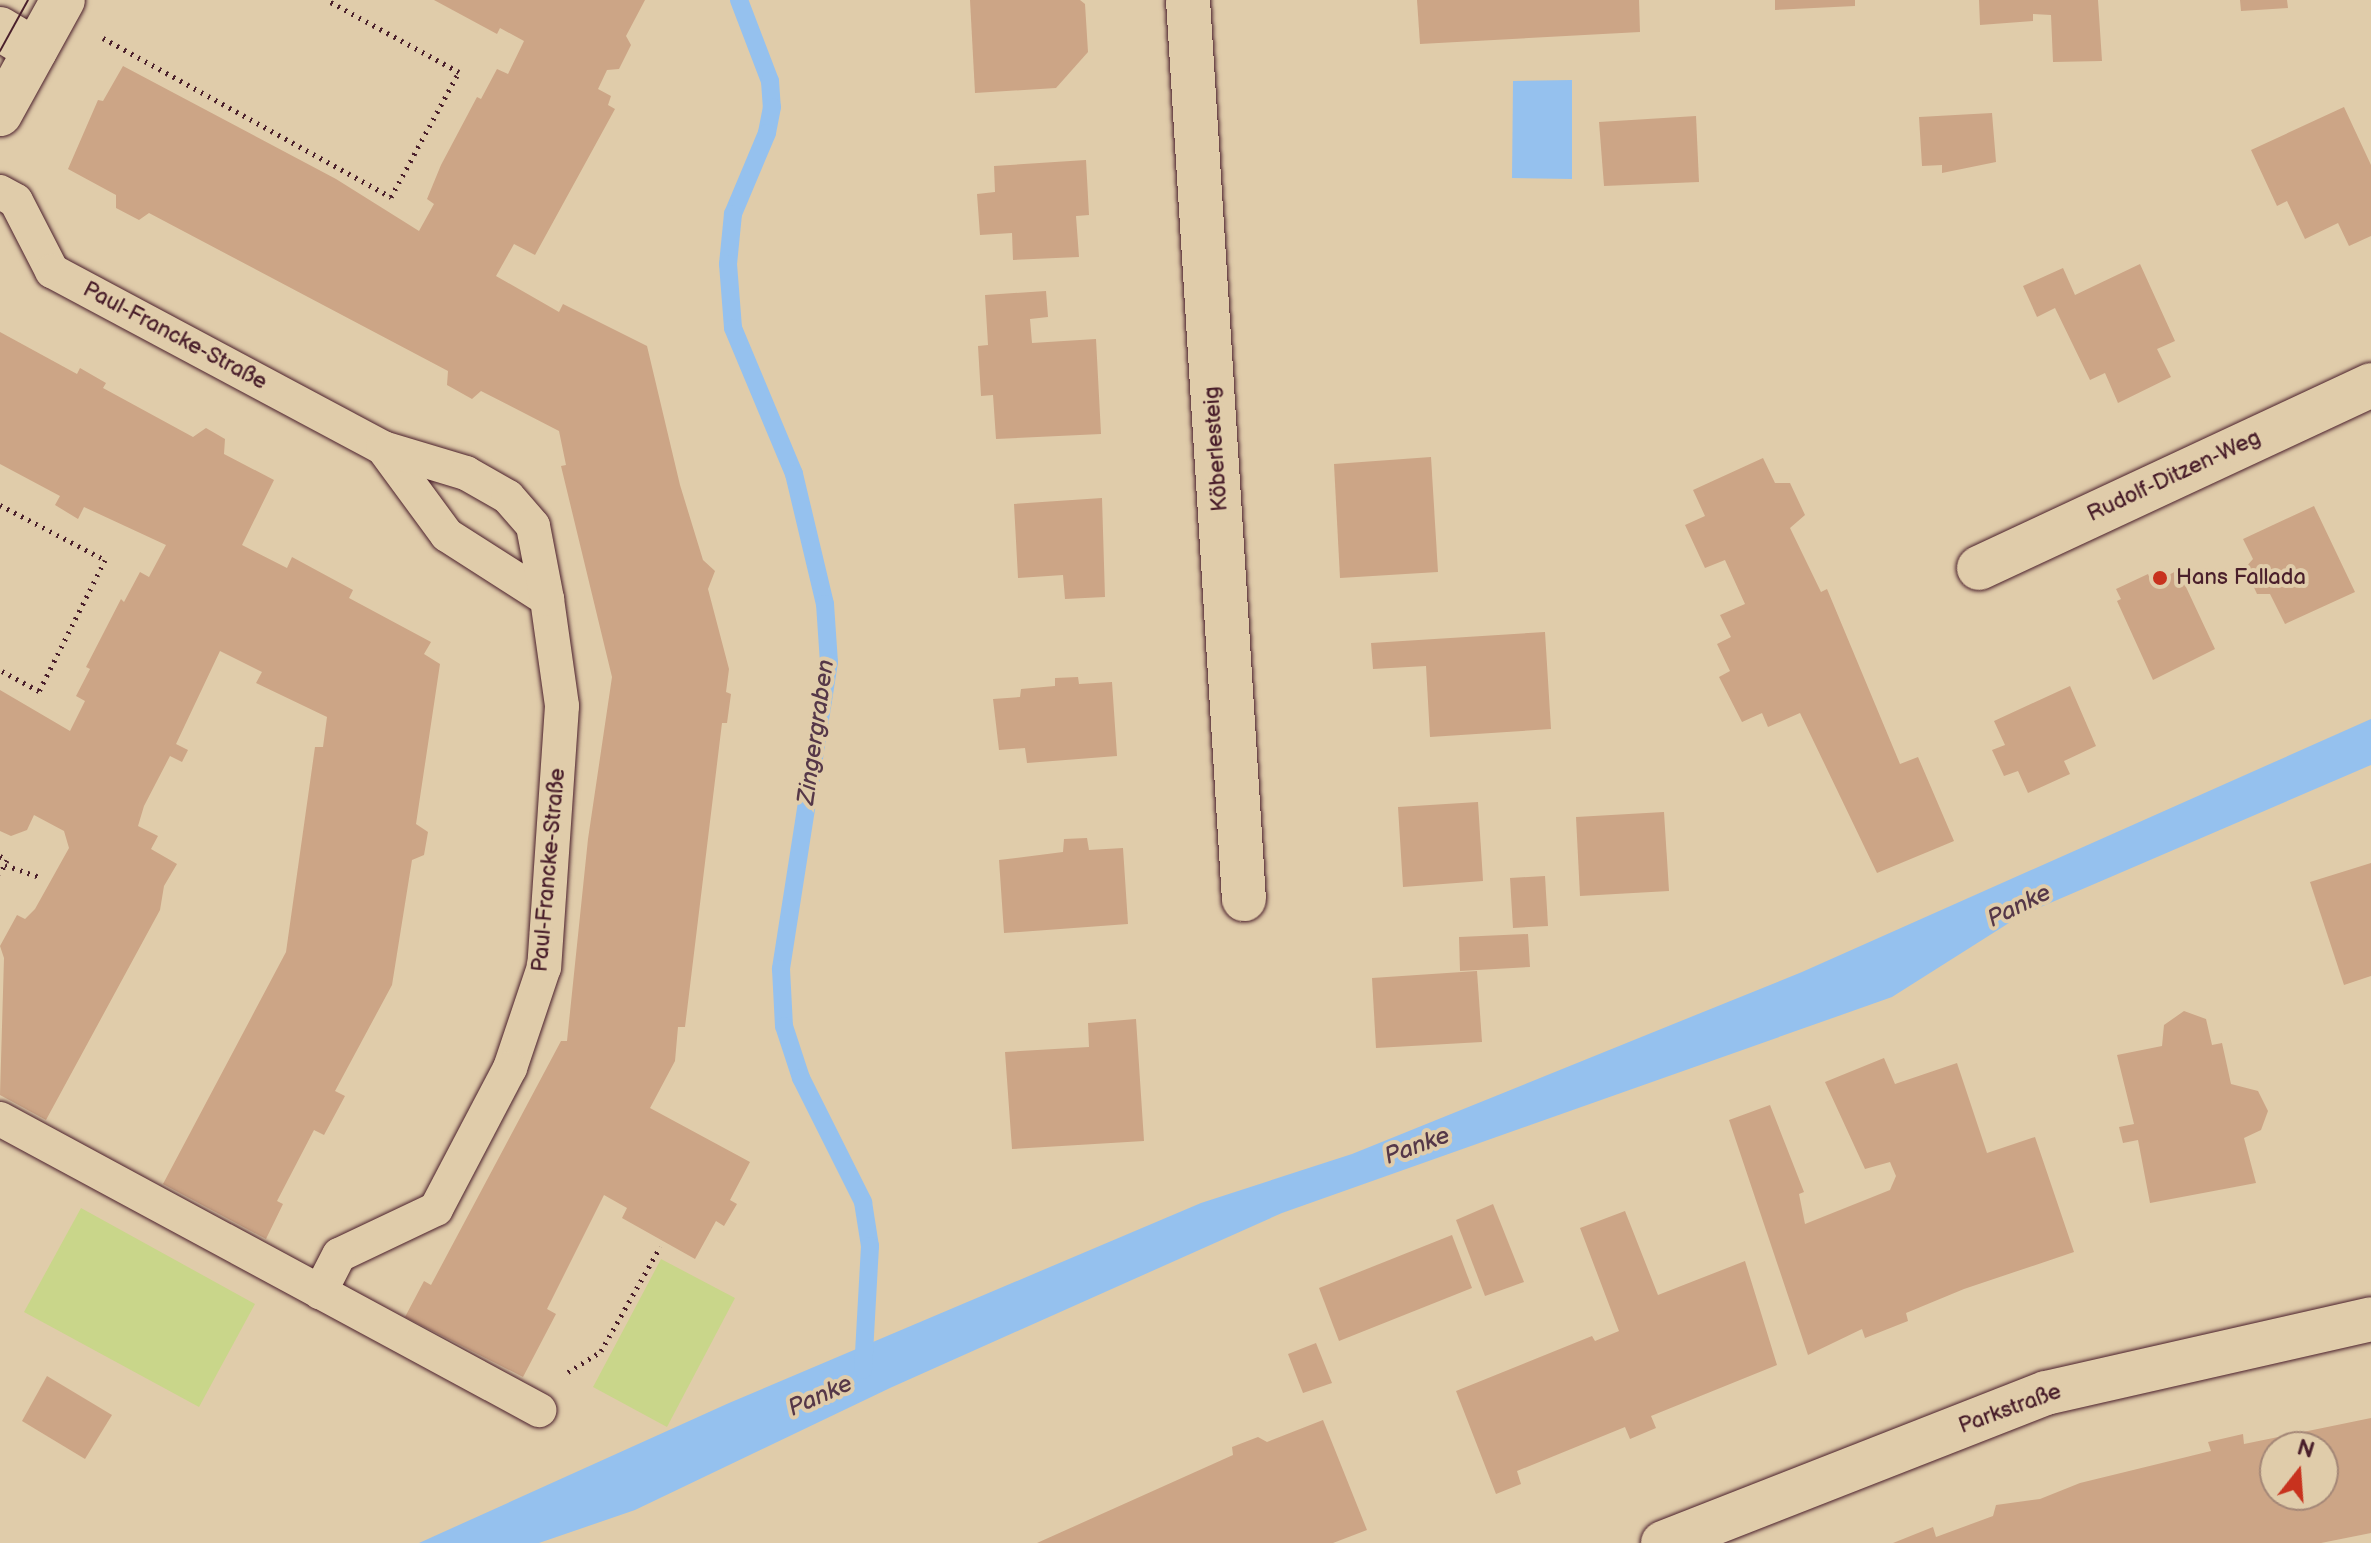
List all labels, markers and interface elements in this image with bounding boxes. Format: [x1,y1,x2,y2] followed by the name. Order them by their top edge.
[78,276,272,396] street label: Paul-Francke-Straße
[1198,386,1234,512] street label: Köberlesteig
[2083,424,2265,528] street label: Rudolf-Ditzen-Weg
[2176,565,2306,591] place label: Hans Fallada
[2151,569,2169,587] marker: Hans Fallada
[792,658,840,806] water label: Zingergraben
[527,767,571,973] street label: Paul-Francke-Straße
[1982,878,2056,934] water label: Panke
[1380,1121,1454,1171] water label: Panke
[783,1369,857,1423] water label: Panke
[1955,1378,2065,1440] street label: Parkstraße
[2259,1431,2339,1511] north arrow
[2294,1434,2317,1465] text: N

